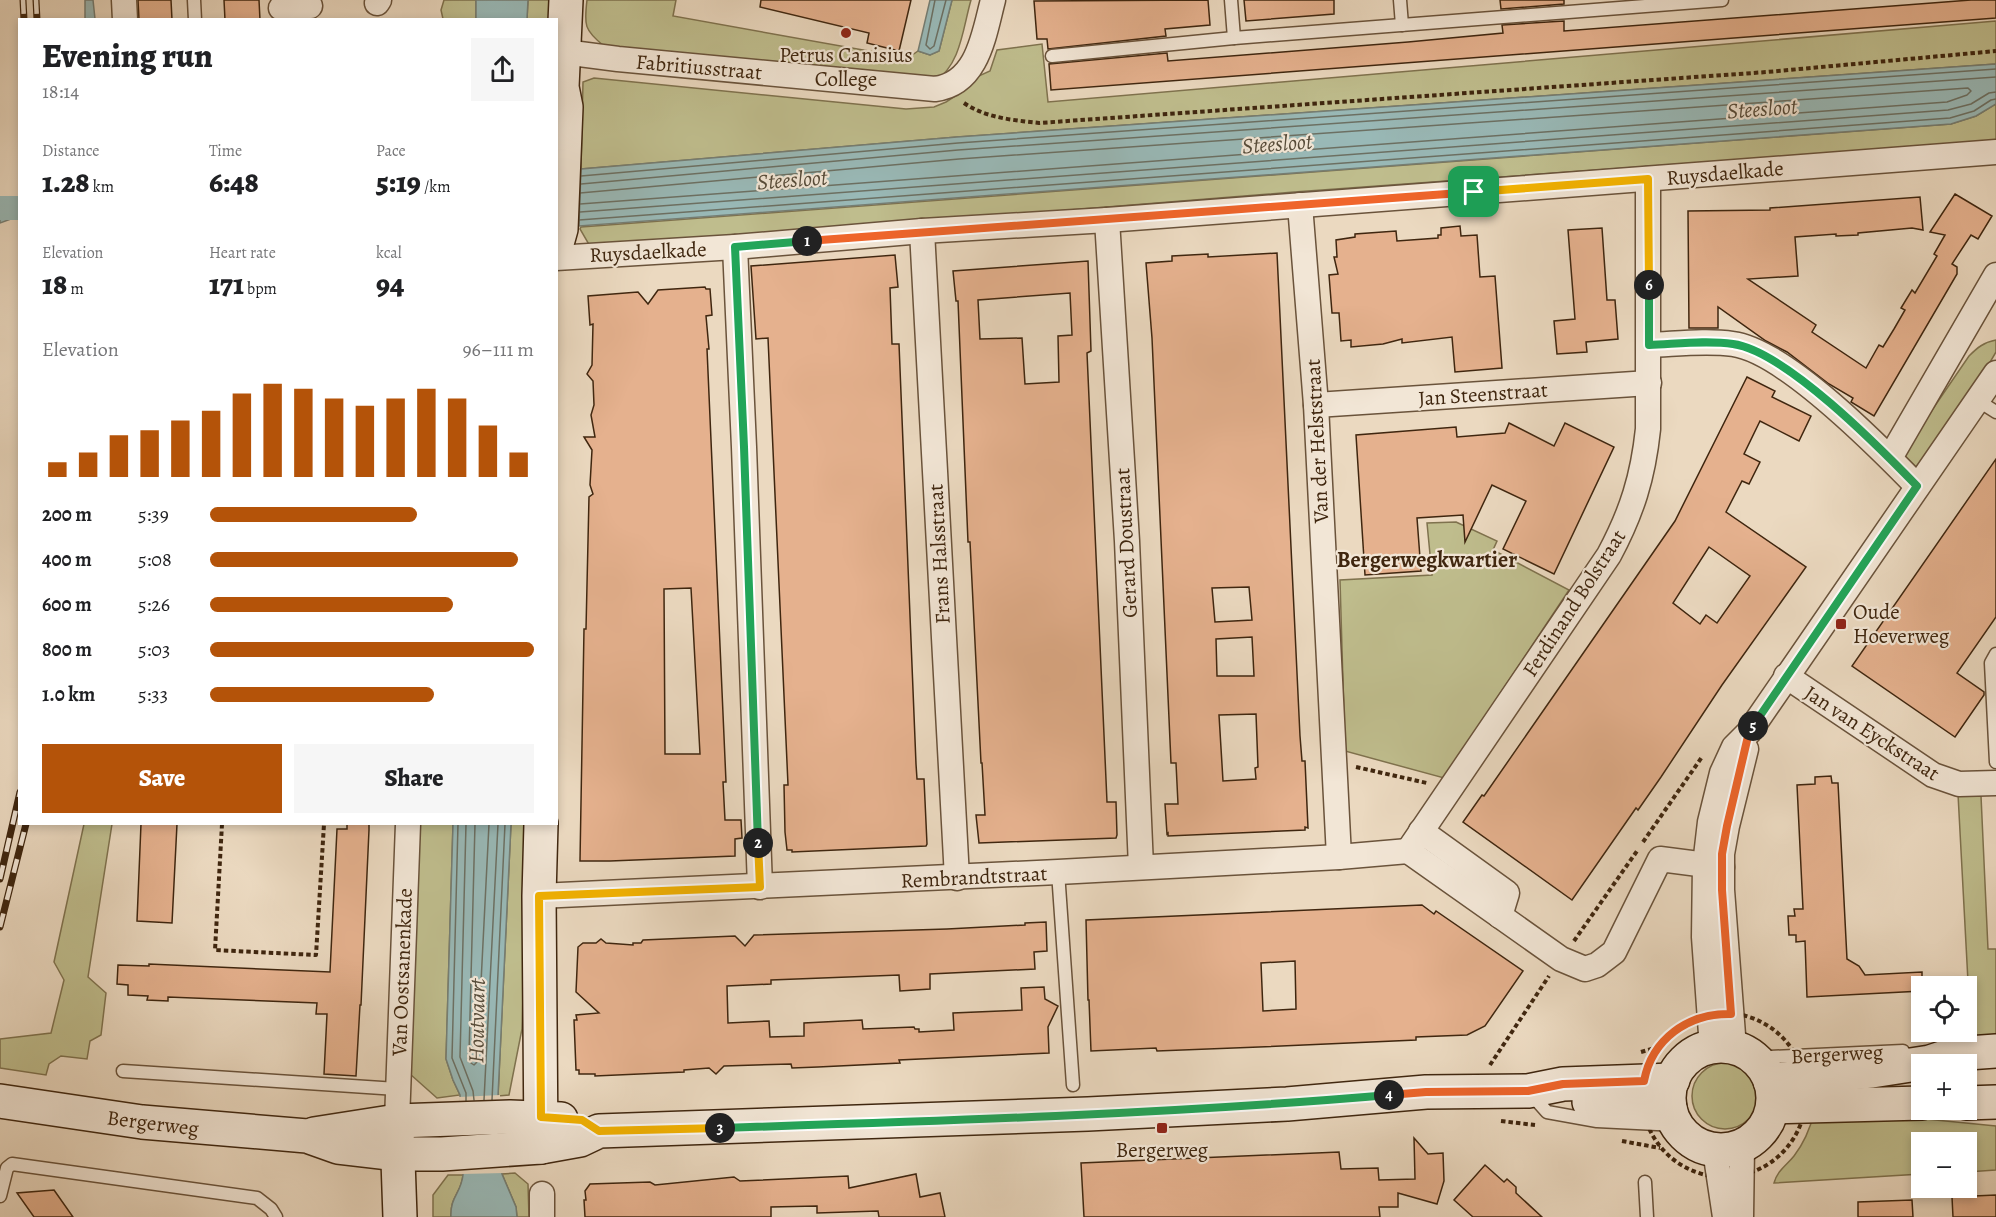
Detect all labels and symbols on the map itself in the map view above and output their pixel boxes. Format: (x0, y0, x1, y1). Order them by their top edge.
marker: Petrus Canisius College (839, 26, 853, 40)
place label: Petrus Canisius College (779, 41, 913, 93)
street label: Fabritiusstraat (635, 48, 763, 86)
water label: Steesloot (1726, 92, 1799, 126)
water label: Steesloot (1241, 127, 1314, 161)
street label: Ruysdaelkade (1665, 154, 1785, 192)
water label: Steesloot (756, 163, 829, 197)
pin (1448, 166, 1499, 217)
pin: 1 (792, 226, 822, 256)
street label: Ruysdaelkade (589, 235, 707, 269)
pin: 6 (1634, 270, 1664, 300)
street label: Van der Helststraat (1299, 358, 1335, 525)
street label: Jan Steenstraat (1417, 376, 1549, 412)
street label: Gerard Doustraat (1108, 467, 1144, 619)
street label: Frans Halsstraat (921, 483, 957, 625)
street label: Ferdinand Bolstraat (1516, 524, 1632, 682)
district label: Bergerwegkwartier (1337, 545, 1517, 575)
place label: Oude Hoeverweg (1853, 598, 1950, 650)
marker: Oude Hoeverweg (1834, 617, 1848, 631)
street label: Jan van Eyckstraat (1799, 679, 1945, 787)
pin: 5 (1738, 711, 1768, 741)
pin: 2 (743, 828, 773, 858)
street label: Rembrandtstraat (900, 859, 1048, 895)
street label: Van Oostsanenkade (385, 888, 419, 1057)
water label: Houtvaart (461, 978, 493, 1064)
street label: Bergerweg (1790, 1038, 1884, 1070)
pin: 4 (1374, 1080, 1404, 1110)
street label: Bergerweg (106, 1103, 201, 1143)
pin: 3 (705, 1113, 735, 1143)
marker: Bergerweg (1155, 1121, 1169, 1135)
place label: Bergerweg (1116, 1136, 1209, 1164)

